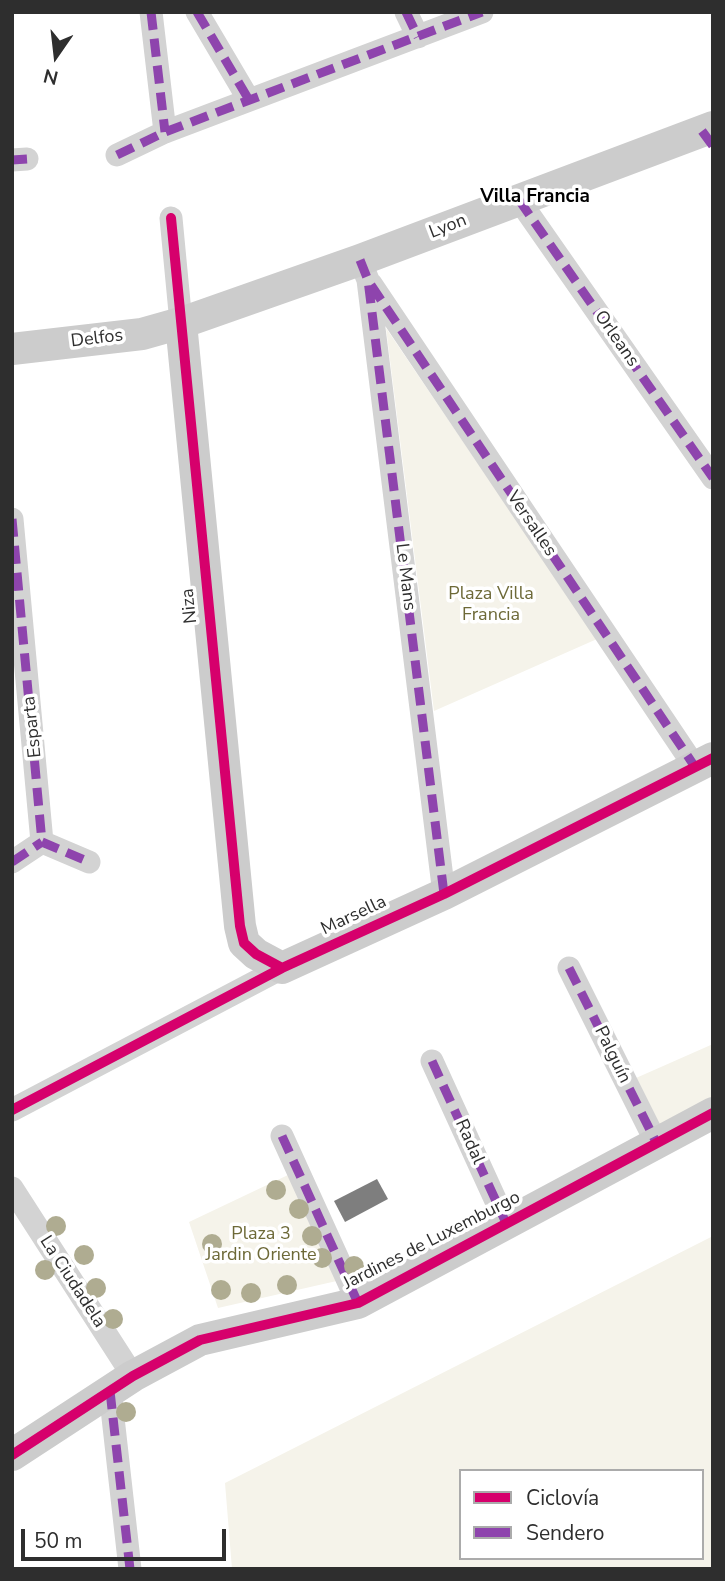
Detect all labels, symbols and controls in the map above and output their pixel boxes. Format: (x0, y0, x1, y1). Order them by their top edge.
north arrow (21, 21, 91, 91)
text: N (41, 62, 61, 91)
district label: Villa Francia (480, 186, 590, 208)
street label: Lyon (426, 210, 470, 244)
street label: Orleans (589, 307, 643, 371)
street label: Delfos (70, 325, 124, 353)
street label: Versalles (501, 487, 561, 561)
street label: Le Mans (390, 542, 420, 612)
park label: Plaza Villa Francia (448, 584, 534, 626)
street label: Niza (177, 587, 203, 625)
street label: Esparta (19, 695, 47, 759)
street label: Marsella (318, 891, 390, 941)
street label: Palguín (589, 1023, 635, 1087)
street label: Radal (450, 1116, 488, 1168)
street label: Jardines de Luxemburgo (340, 1187, 524, 1295)
park label: Plaza 3 Jardin Oriente (205, 1224, 317, 1266)
street label: La Ciudadela (34, 1232, 110, 1332)
legend (459, 1469, 704, 1560)
text: Ciclovía (526, 1484, 599, 1512)
scale bar (24, 1514, 229, 1558)
text: Sendero (526, 1519, 605, 1547)
text: 50 m (34, 1527, 83, 1555)

